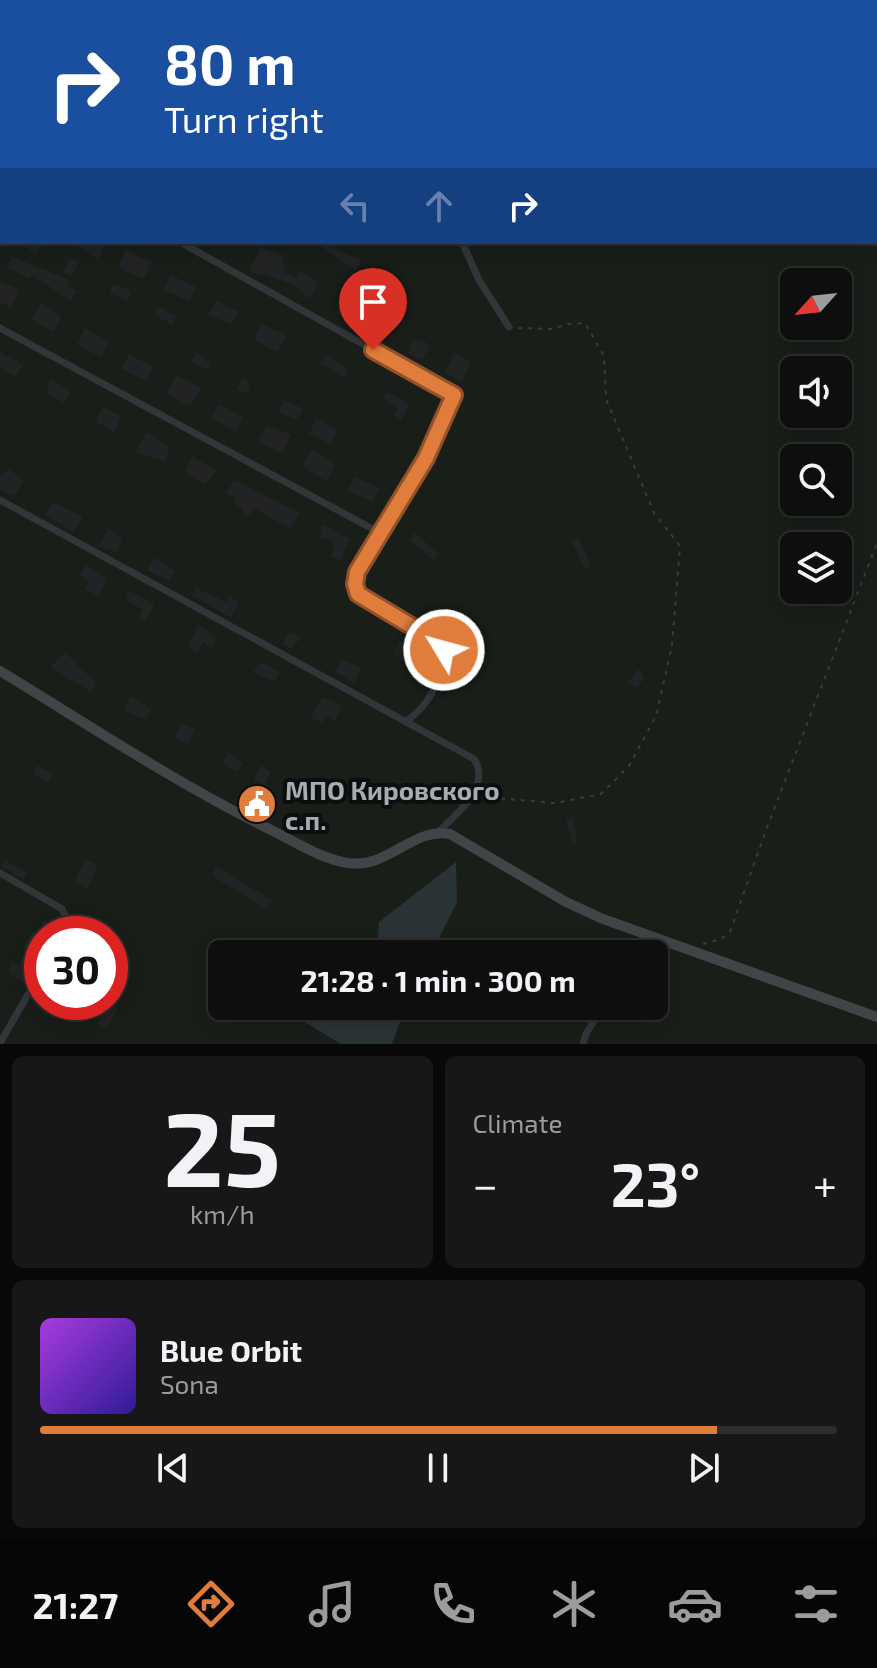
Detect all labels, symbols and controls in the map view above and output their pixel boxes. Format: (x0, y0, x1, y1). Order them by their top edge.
text: 80 m (164, 29, 296, 96)
icon: right (32, 32, 136, 136)
text: Turn right (164, 97, 324, 140)
icon: left (333, 184, 377, 228)
icon: ahead (417, 184, 461, 228)
icon: right (501, 184, 545, 228)
pin (339, 268, 407, 350)
north arrow (780, 268, 852, 340)
map controls (780, 268, 852, 604)
icon: arrive (351, 280, 395, 324)
button: sound (780, 356, 852, 428)
button: search (780, 444, 852, 516)
button: layers (780, 532, 852, 604)
position arrow (402, 608, 486, 692)
place label: МПО Кировского с.п. (285, 774, 500, 835)
public building icon: МПО Кировского с.п. (236, 783, 278, 825)
speed limit sign: 30 (24, 916, 128, 1020)
text: 21:28 · 1 min · 300 m (300, 962, 576, 998)
text: 25 (163, 1083, 281, 1208)
text: Climate (473, 1107, 562, 1138)
text: 23° (611, 1147, 700, 1219)
text: − (473, 1157, 498, 1210)
text: + (813, 1157, 837, 1210)
text: km/h (190, 1198, 255, 1229)
text: Blue Orbit (160, 1332, 302, 1368)
text: Sona (160, 1368, 219, 1399)
icon: previous (151, 1446, 195, 1490)
icon: pause (416, 1446, 460, 1490)
icon: next (682, 1446, 726, 1490)
icon: directions (183, 1576, 239, 1632)
icon: music (304, 1576, 360, 1632)
icon: phone (425, 1576, 481, 1632)
icon: climate (546, 1576, 602, 1632)
icon: car (667, 1576, 723, 1632)
icon: filters (788, 1576, 844, 1632)
text: 21:27 (33, 1583, 118, 1626)

